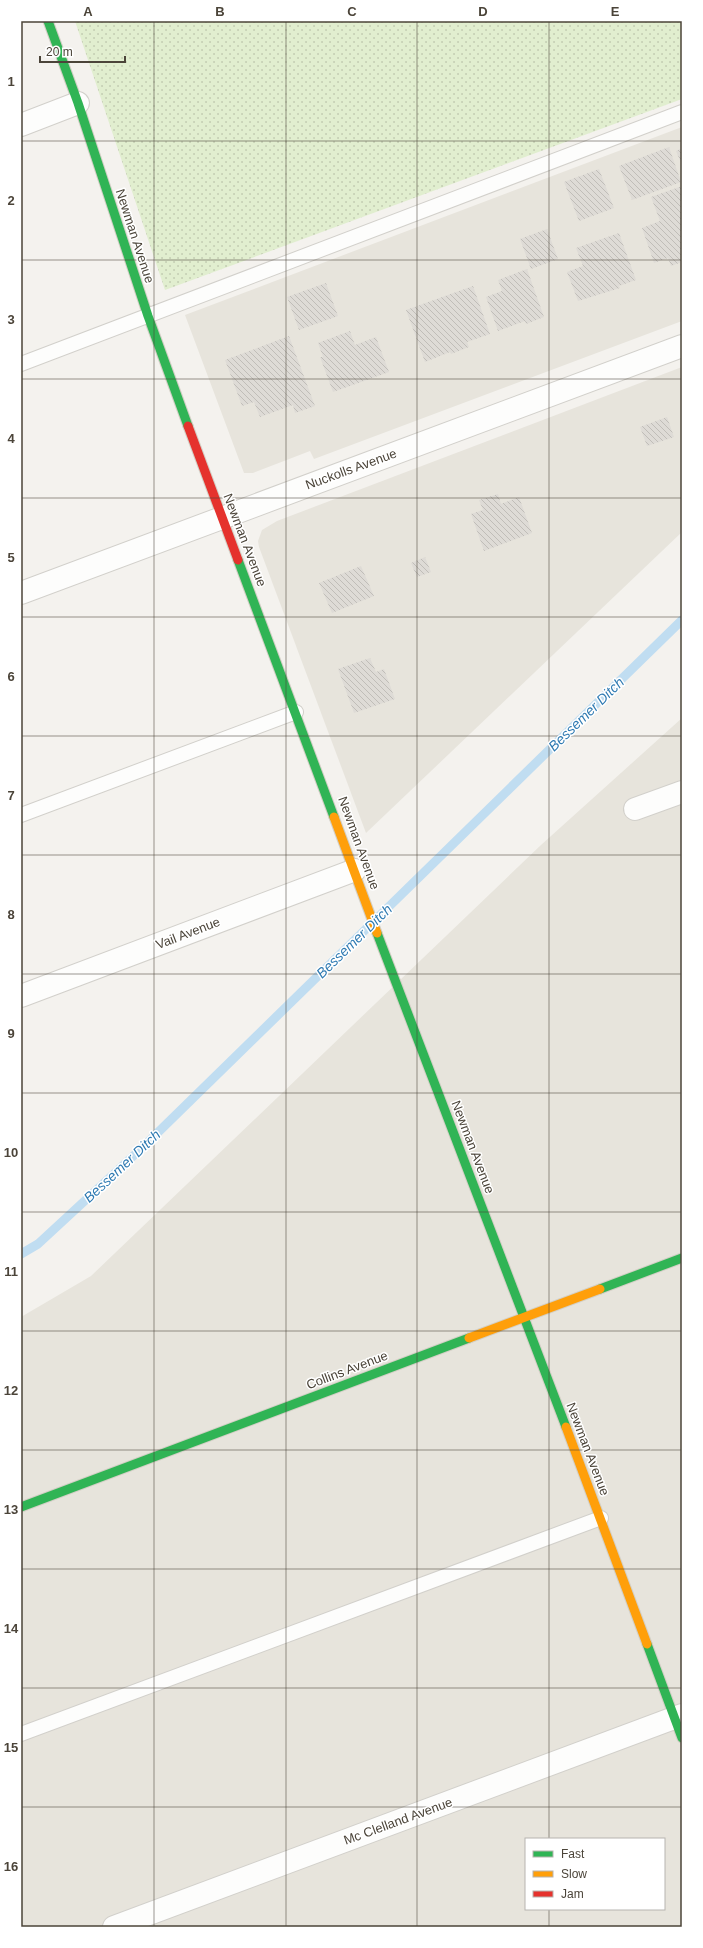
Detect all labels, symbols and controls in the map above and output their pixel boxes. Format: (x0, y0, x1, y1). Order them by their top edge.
text: A (83, 4, 93, 19)
text: B (215, 4, 225, 19)
text: C (347, 4, 357, 19)
text: D (478, 4, 488, 19)
text: E (611, 4, 620, 19)
scale bar (40, 38, 125, 64)
text: 20 m (46, 45, 73, 59)
text: 1 (7, 74, 15, 89)
street label: Newman Avenue (113, 187, 157, 285)
text: 2 (7, 193, 15, 208)
text: 3 (7, 312, 15, 327)
text: 4 (7, 431, 15, 446)
street label: Nuckolls Avenue (303, 446, 399, 492)
street label: Newman Avenue (220, 492, 270, 588)
text: 5 (7, 550, 15, 565)
text: 6 (7, 669, 15, 684)
water label: Bessemer Ditch (545, 674, 627, 754)
text: 7 (7, 788, 15, 803)
street label: Newman Avenue (335, 794, 383, 892)
water label: Bessemer Ditch (313, 901, 395, 981)
text: 8 (7, 907, 15, 922)
street label: Vail Avenue (154, 914, 222, 952)
text: 9 (7, 1026, 15, 1041)
street label: Newman Avenue (448, 1099, 498, 1195)
water label: Bessemer Ditch (80, 1126, 164, 1206)
text: 10 (4, 1145, 18, 1160)
text: 11 (4, 1264, 18, 1279)
street label: Collins Avenue (304, 1348, 390, 1392)
text: 12 (4, 1383, 18, 1398)
street label: Newman Avenue (563, 1401, 613, 1497)
text: 13 (4, 1502, 18, 1517)
text: 14 (4, 1621, 19, 1636)
text: 15 (4, 1740, 18, 1755)
street label: Mc Clelland Avenue (342, 1794, 454, 1848)
legend (525, 1838, 665, 1910)
text: Fast (561, 1847, 585, 1861)
text: 16 (4, 1859, 18, 1874)
text: Slow (561, 1867, 587, 1881)
text: Jam (561, 1887, 584, 1901)

